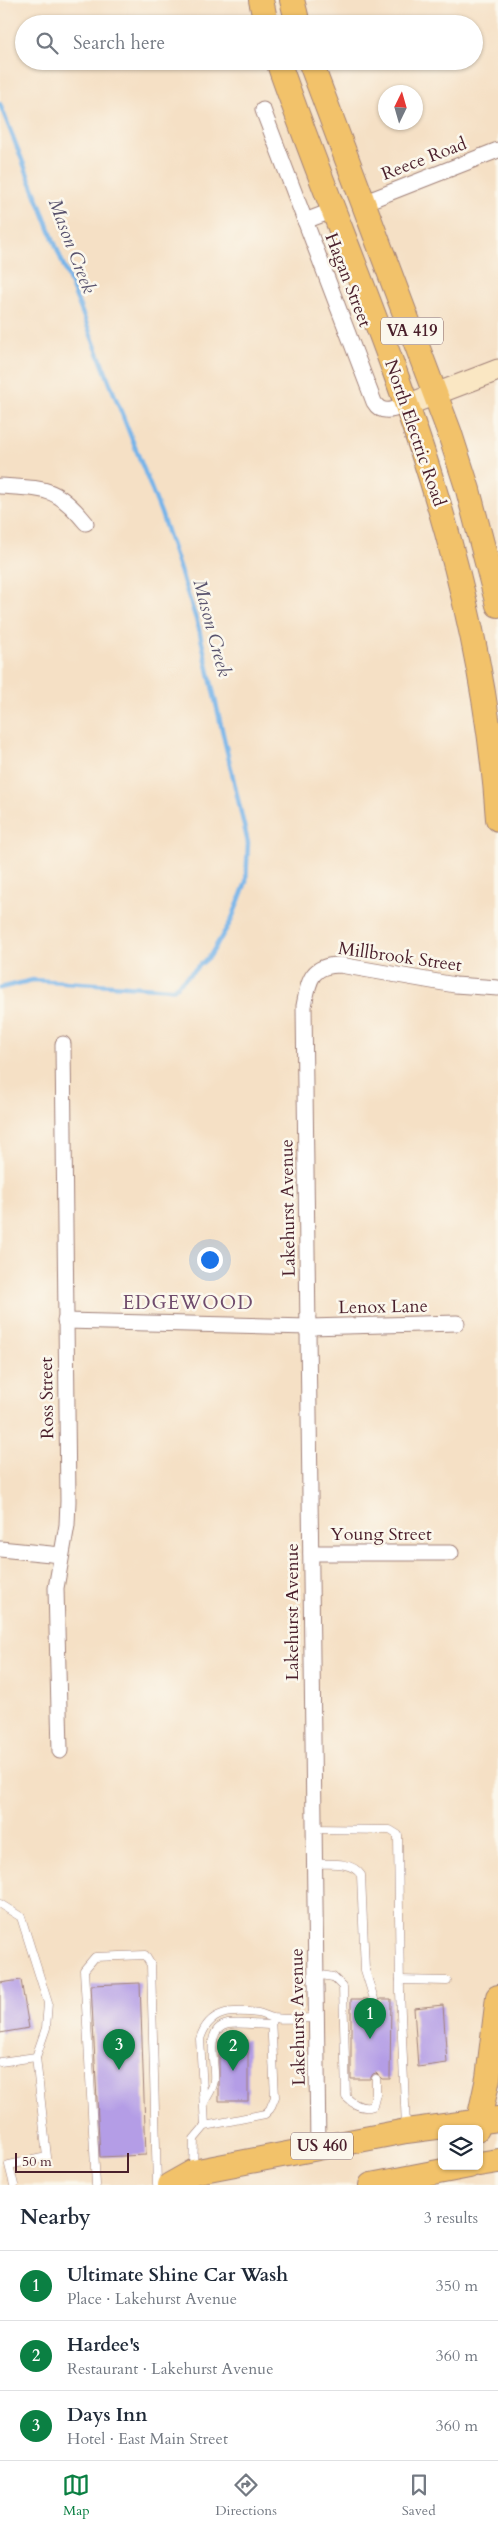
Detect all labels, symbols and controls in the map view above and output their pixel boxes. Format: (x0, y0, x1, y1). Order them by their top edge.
search box (15, 15, 483, 70)
icon: search (33, 29, 61, 57)
text: Search here (73, 30, 165, 56)
north arrow (378, 85, 423, 130)
street label: Reece Road (378, 131, 471, 187)
water label: Mason Creek (42, 195, 102, 298)
street label: Hagan Street (319, 229, 378, 331)
road number: VA 419 (381, 318, 443, 344)
street label: North Electric Road (378, 356, 452, 510)
water label: Mason Creek (187, 576, 238, 680)
street label: Millbrook Street (337, 936, 464, 978)
street label: Lakehurst Avenue (274, 1139, 302, 1277)
your location (197, 1247, 223, 1273)
district label: EDGEWOOD (122, 1290, 254, 1316)
street label: Lenox Lane (338, 1294, 428, 1320)
street label: Ross Street (34, 1356, 60, 1439)
street label: Young Street (330, 1522, 432, 1547)
street label: Lakehurst Avenue (280, 1543, 305, 1681)
street label: Lakehurst Avenue (284, 1948, 312, 2086)
pin: 1 (354, 1998, 386, 2039)
pin: 3 (103, 2029, 135, 2070)
pin: 2 (217, 2030, 249, 2071)
map controls (438, 2125, 483, 2170)
button: layers (438, 2125, 483, 2170)
road number: US 460 (291, 2132, 353, 2160)
scale bar (15, 2150, 129, 2173)
text: 50 m (22, 2152, 52, 2171)
text: Nearby (20, 2203, 91, 2232)
text: 3 results (424, 2207, 478, 2229)
text: Ultimate Shine Car Wash (67, 2262, 288, 2288)
text: 1 (32, 2275, 40, 2297)
text: 350 m (436, 2275, 478, 2297)
text: Place · Lakehurst Avenue (67, 2288, 237, 2310)
text: Hardee's (67, 2332, 140, 2358)
text: 2 (32, 2345, 40, 2367)
text: 360 m (436, 2345, 478, 2367)
text: Restaurant · Lakehurst Avenue (67, 2358, 273, 2380)
text: Days Inn (67, 2402, 147, 2428)
text: 3 (32, 2415, 40, 2437)
text: 360 m (436, 2415, 478, 2437)
text: Hotel · East Main Street (67, 2428, 228, 2450)
tab: Map (62, 2471, 90, 2520)
tab: Directions (215, 2471, 277, 2520)
tab: Saved (402, 2471, 436, 2520)

